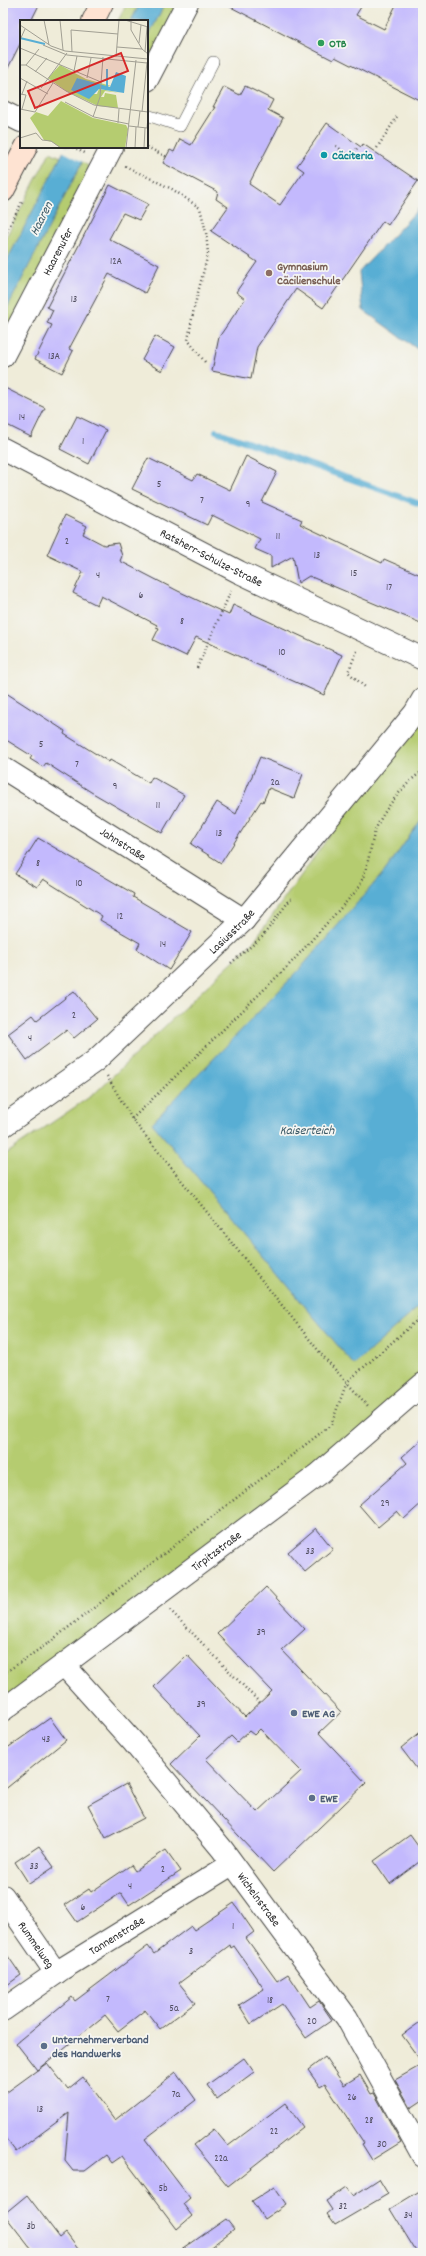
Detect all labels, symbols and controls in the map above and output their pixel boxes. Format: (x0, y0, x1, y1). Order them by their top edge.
inset map (20, 20, 148, 148)
place label: OTB (329, 36, 347, 53)
marker: OTB (316, 38, 326, 48)
place label: Cäciteria (332, 148, 374, 165)
marker: Cäciteria (319, 150, 329, 160)
water label: Haaren (26, 198, 59, 239)
street label: Haarenufer (39, 225, 79, 279)
house number: 12A (110, 255, 123, 269)
place label: Gymnasium Cäcilienschule (277, 259, 341, 290)
marker: Gymnasium Cäcilienschule (264, 268, 274, 278)
house number: 13 (71, 293, 77, 307)
house number: 13A (48, 350, 61, 364)
house number: 14 (19, 411, 25, 425)
house number: 1 (82, 435, 84, 449)
house number: 5 (157, 478, 162, 492)
house number: 7 (200, 494, 204, 508)
house number: 9 (246, 498, 250, 512)
street label: Ratsherr-Schulze-Straße (157, 525, 265, 592)
house number: 11 (276, 530, 280, 544)
house number: 2 (65, 535, 69, 549)
house number: 13 (314, 549, 320, 563)
house number: 15 (351, 567, 358, 581)
house number: 4 (96, 569, 100, 583)
house number: 17 (386, 581, 392, 595)
house number: 6 (139, 589, 144, 603)
house number: 8 (180, 615, 184, 629)
house number: 10 (278, 646, 286, 660)
house number: 5 (39, 738, 44, 752)
house number: 7 (75, 758, 79, 772)
house number: 2a (270, 776, 280, 790)
house number: 9 (113, 780, 117, 794)
house number: 11 (156, 799, 160, 813)
street label: Jahnstraße (96, 824, 149, 866)
house number: 13 (216, 827, 222, 841)
house number: 8 (36, 857, 40, 871)
house number: 10 (75, 877, 83, 891)
street label: Lasiusstraße (206, 906, 260, 959)
house number: 12 (117, 910, 123, 924)
house number: 14 (160, 938, 166, 952)
house number: 2 (72, 1009, 76, 1023)
house number: 4 (28, 1032, 32, 1046)
water label: Kaiserteich (280, 1122, 335, 1141)
house number: 29 (381, 1497, 389, 1511)
street label: Tirpitzstraße (188, 1528, 246, 1576)
house number: 33 (306, 1545, 314, 1559)
house number: 39 (256, 1626, 266, 1640)
house number: 39 (196, 1698, 206, 1712)
place label: EWE AG (302, 1706, 335, 1723)
marker: EWE AG (289, 1708, 299, 1718)
house number: 43 (42, 1733, 50, 1747)
place label: EWE (320, 1791, 338, 1808)
marker: EWE (307, 1793, 317, 1803)
house number: 33 (30, 1860, 38, 1874)
house number: 2 (161, 1863, 165, 1877)
street label: Wichelnstraße (232, 1869, 284, 1931)
house number: 4 (128, 1880, 132, 1894)
house number: 6 (81, 1901, 86, 1915)
street label: Tannenstraße (86, 1913, 149, 1960)
street label: Rummelweg (13, 1918, 58, 1972)
house number: 1 (232, 1920, 234, 1934)
house number: 3 (189, 1945, 193, 1959)
house number: 7 (106, 1993, 110, 2007)
house number: 18 (267, 1994, 273, 2008)
house number: 5a (169, 2002, 179, 2016)
house number: 20 (307, 2015, 317, 2029)
place label: Unternehmerverband des Handwerks (52, 2032, 149, 2063)
marker: Unternehmerverband des Handwerks (39, 2041, 49, 2051)
house number: 7a (172, 2088, 181, 2102)
house number: 26 (347, 2091, 357, 2105)
house number: 13 (37, 2103, 43, 2117)
house number: 28 (365, 2114, 373, 2128)
house number: 22 (270, 2125, 278, 2139)
house number: 30 (377, 2138, 387, 2152)
house number: 22a (214, 2152, 228, 2166)
house number: 5b (159, 2182, 167, 2196)
house number: 32 (339, 2200, 347, 2214)
house number: 34 (404, 2209, 412, 2223)
house number: 3b (27, 2220, 35, 2234)

